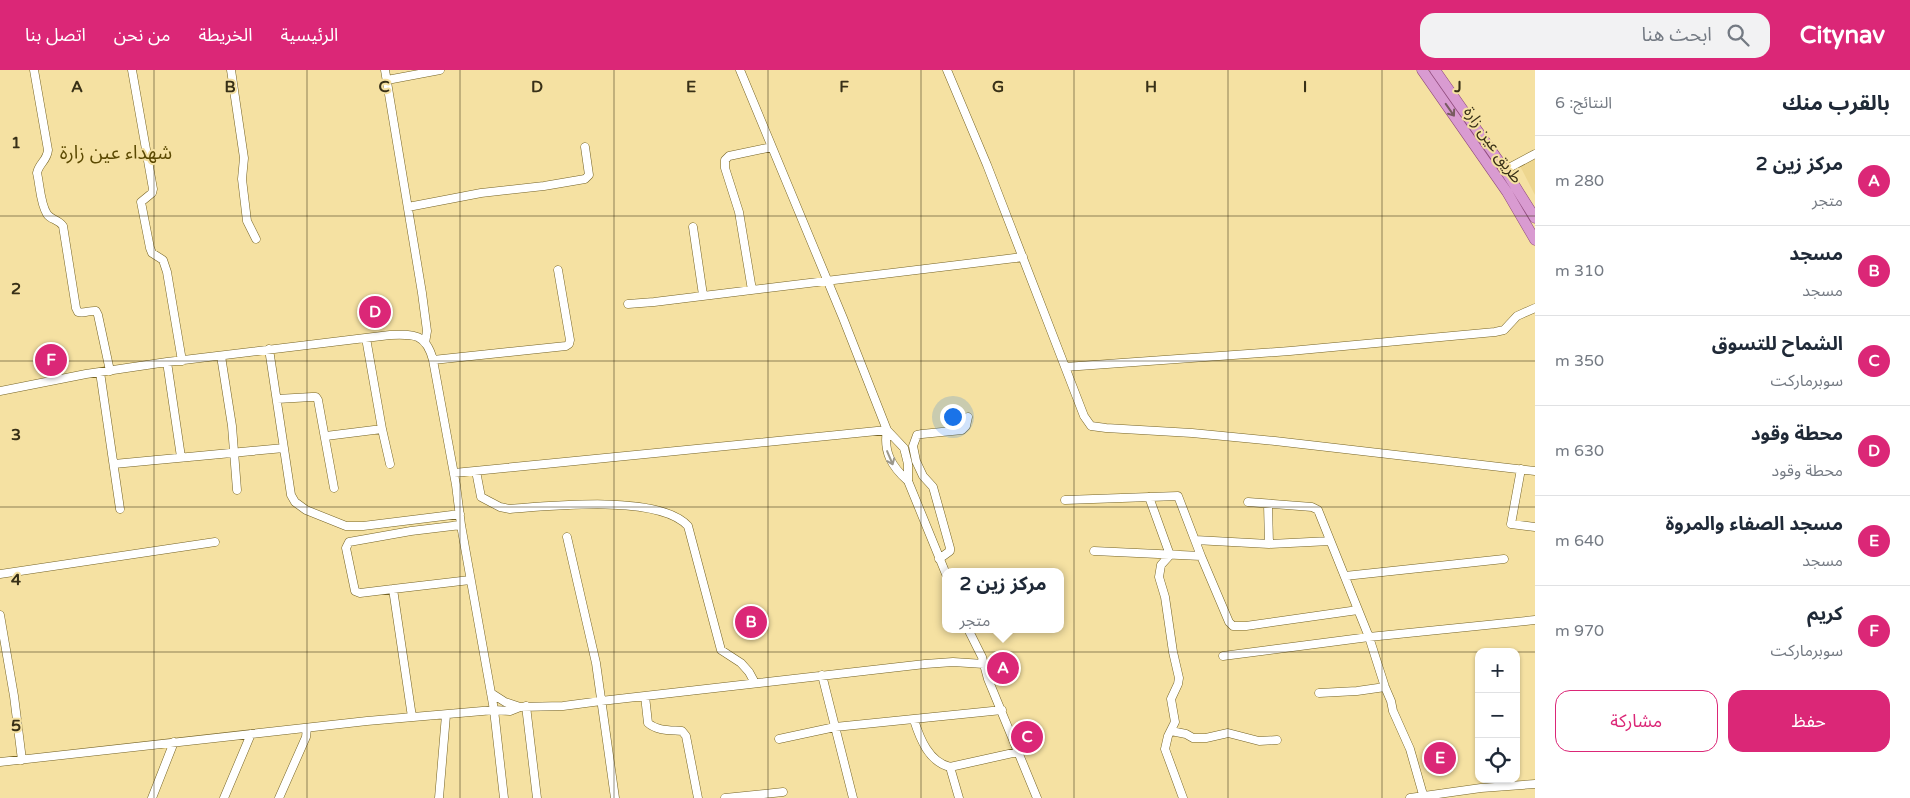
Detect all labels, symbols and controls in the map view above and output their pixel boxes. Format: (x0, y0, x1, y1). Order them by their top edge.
search box (1420, 13, 1770, 58)
icon: search (1724, 21, 1752, 49)
text: Citynav (1800, 21, 1885, 50)
text: اتصل بنا (25, 24, 86, 46)
text: من نحن (114, 24, 171, 46)
text: الخريطة (199, 24, 252, 46)
text: الرئيسية (280, 24, 338, 46)
text: ابحث هنا (1641, 24, 1712, 46)
text: A (71, 77, 83, 97)
text: B (224, 77, 236, 97)
text: C (378, 77, 390, 97)
text: D (531, 77, 543, 97)
text: E (686, 77, 696, 97)
text: F (839, 77, 849, 97)
text: G (992, 77, 1004, 97)
text: H (1145, 77, 1157, 97)
text: I (1303, 77, 1307, 97)
text: J (1453, 77, 1462, 97)
text: بالقرب منك (1782, 91, 1890, 116)
text: النتائج: 6 (1555, 93, 1612, 113)
one-way arrow (1445, 103, 1455, 117)
street label: طريق عين زارة (1459, 103, 1527, 187)
text: 1 (11, 133, 21, 153)
district label: شهداء عين زارة (60, 142, 172, 164)
text: مركز زين 2 (1756, 153, 1843, 175)
text: 280 m (1555, 171, 1604, 191)
text: A (1868, 171, 1880, 191)
text: متجر (1812, 191, 1843, 211)
text: مسجد (1789, 243, 1843, 265)
text: 310 m (1555, 261, 1604, 281)
text: B (1868, 261, 1880, 281)
text: 2 (11, 279, 21, 299)
text: مسجد (1802, 281, 1843, 301)
pin: D (359, 293, 391, 331)
text: الشماح للتسوق (1712, 333, 1843, 355)
pin: F (35, 341, 67, 379)
text: 350 m (1555, 351, 1604, 371)
text: C (1868, 351, 1880, 371)
text: سوبرماركت (1771, 371, 1843, 391)
your location (940, 404, 966, 430)
text: محطة وقود (1751, 423, 1843, 445)
text: 3 (11, 425, 21, 445)
text: 630 m (1555, 441, 1604, 461)
text: D (1868, 441, 1880, 461)
one-way arrow (886, 450, 896, 465)
text: محطة وقود (1772, 461, 1843, 481)
text: مسجد الصفاء والمروة (1665, 513, 1843, 535)
text: 640 m (1555, 531, 1604, 551)
text: E (1869, 531, 1879, 551)
text: مسجد (1802, 551, 1843, 571)
popup (942, 568, 1064, 633)
text: 4 (11, 570, 21, 590)
text: مركز زين 2 (959, 573, 1047, 595)
pin: B (735, 603, 767, 641)
text: كريم (1807, 603, 1843, 625)
text: متجر (959, 611, 990, 631)
text: 970 m (1555, 621, 1604, 641)
text: F (1869, 621, 1879, 641)
text: سوبرماركت (1771, 641, 1843, 661)
map controls (1475, 648, 1520, 783)
button: + (1475, 648, 1520, 693)
pin: A (987, 649, 1019, 687)
button: مشاركة (1555, 690, 1718, 752)
button: حفظ (1728, 690, 1890, 752)
button: − (1475, 693, 1520, 738)
text: 5 (11, 716, 21, 736)
pin: C (1011, 718, 1043, 756)
button: locate (1475, 738, 1520, 783)
pin: E (1424, 739, 1456, 777)

